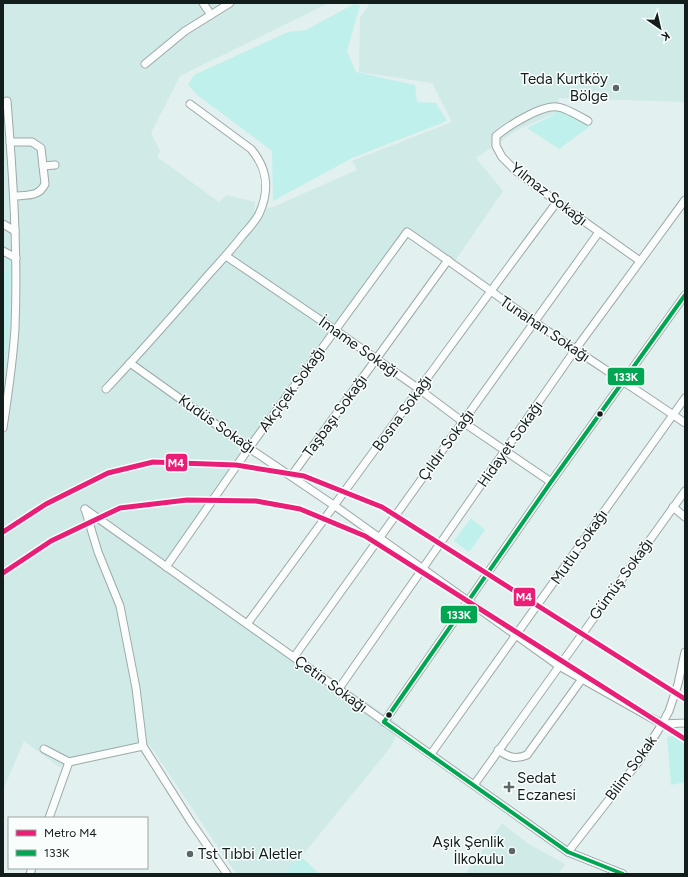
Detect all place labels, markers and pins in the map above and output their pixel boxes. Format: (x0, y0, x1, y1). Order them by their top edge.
place label: Teda Kurtköy Bölge (521, 70, 608, 105)
marker: Teda Kurtköy Bölge (611, 83, 621, 93)
unlabelled marker (595, 409, 605, 419)
unlabelled marker (384, 710, 394, 720)
place label: Sedat Eczanesi (517, 769, 576, 804)
marker: Sedat Eczanesi (504, 782, 514, 792)
place label: Aşık Şenlik İlkokulu (433, 833, 505, 868)
place label: Tst Tıbbi Aletler (198, 845, 302, 863)
marker: Aşık Şenlik İlkokulu (507, 846, 517, 856)
marker: Tst Tıbbi Aletler (185, 849, 195, 859)

